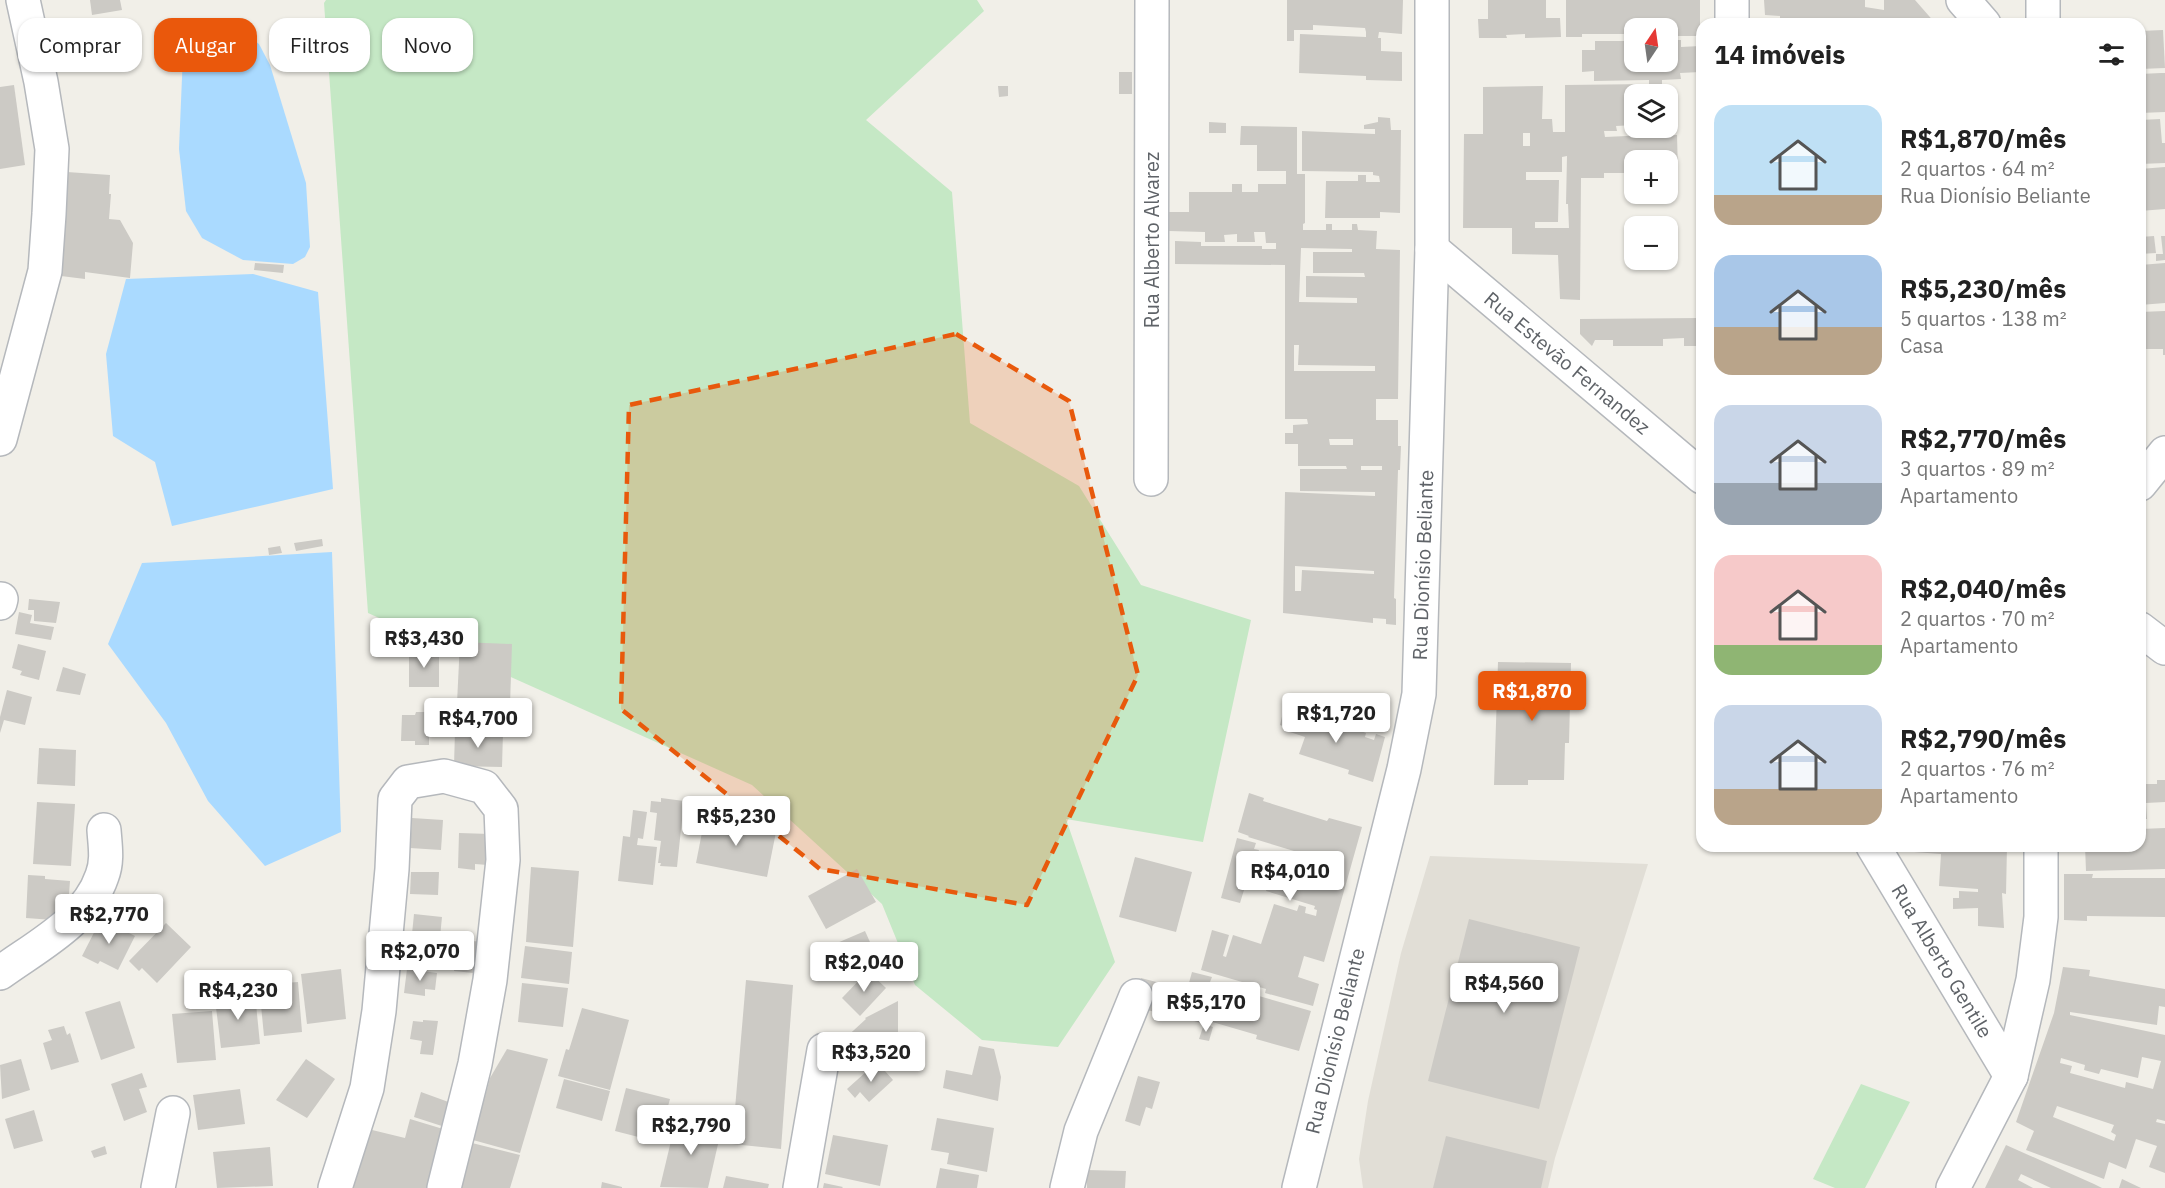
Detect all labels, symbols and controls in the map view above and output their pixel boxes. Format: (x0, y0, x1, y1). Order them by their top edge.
chip: Comprar (18, 18, 142, 72)
chip: Alugar (154, 18, 257, 72)
chip: Filtros (269, 18, 370, 72)
chip: Novo (382, 18, 473, 72)
north arrow (1624, 18, 1678, 72)
map controls (1624, 18, 1678, 270)
text: 14 imóveis (1714, 37, 1845, 71)
icon: filters (2095, 38, 2128, 71)
button: layers (1624, 84, 1678, 138)
text: R$1,870/mês (1900, 121, 2066, 155)
icon: home (1762, 129, 1834, 201)
button: + (1624, 150, 1678, 204)
street label: Rua Alberto Alvarez (1138, 152, 1165, 328)
text: 2 quartos · 64 m² (1900, 155, 2055, 182)
text: Rua Dionísio Beliante (1900, 182, 2091, 209)
button: − (1624, 216, 1678, 270)
text: R$5,230/mês (1900, 271, 2066, 305)
icon: home (1762, 279, 1834, 351)
street label: Rua Estevão Fernandez (1479, 285, 1656, 440)
text: 5 quartos · 138 m² (1900, 305, 2067, 332)
text: Casa (1900, 332, 1944, 359)
text: R$2,770/mês (1900, 421, 2066, 455)
icon: home (1762, 429, 1834, 501)
text: 3 quartos · 89 m² (1900, 455, 2055, 482)
street label: Rua Dionísio Beliante (1406, 469, 1439, 661)
text: Apartamento (1900, 482, 2018, 509)
text: R$2,040/mês (1900, 571, 2066, 605)
icon: home (1762, 579, 1834, 651)
text: 2 quartos · 70 m² (1900, 605, 2055, 632)
pin: R$3,430 (369, 618, 479, 669)
text: R$3,430 (384, 624, 464, 651)
text: Apartamento (1900, 632, 2018, 659)
pin: R$1,870 (1477, 671, 1587, 722)
text: R$1,870 (1492, 677, 1572, 704)
pin: R$1,720 (1281, 693, 1391, 744)
pin: R$4,700 (423, 698, 533, 749)
text: R$1,720 (1296, 699, 1376, 726)
text: R$4,700 (438, 704, 518, 731)
text: R$2,790/mês (1900, 721, 2066, 755)
icon: home (1762, 729, 1834, 801)
text: 2 quartos · 76 m² (1900, 755, 2055, 782)
text: Apartamento (1900, 782, 2018, 809)
pin: R$5,230 (681, 796, 791, 847)
text: R$5,230 (696, 802, 776, 829)
pin: R$4,010 (1235, 851, 1345, 902)
text: R$4,010 (1250, 857, 1330, 884)
street label: Rua Alberto Gentile (1886, 879, 1999, 1043)
pin: R$2,770 (54, 894, 164, 945)
text: R$2,770 (69, 900, 149, 927)
pin: R$2,070 (365, 931, 475, 982)
text: R$2,070 (380, 937, 460, 964)
pin: R$2,040 (809, 942, 919, 993)
street label: Rua Dionísio Beliante (1298, 945, 1371, 1137)
text: R$2,040 (824, 948, 904, 975)
pin: R$4,560 (1449, 963, 1559, 1014)
text: R$4,560 (1464, 969, 1544, 996)
pin: R$4,230 (183, 970, 293, 1021)
text: R$4,230 (198, 976, 278, 1003)
pin: R$5,170 (1151, 982, 1261, 1033)
text: R$5,170 (1166, 988, 1246, 1015)
pin: R$3,520 (816, 1032, 926, 1083)
text: R$3,520 (831, 1038, 911, 1065)
pin: R$2,790 (636, 1105, 746, 1156)
text: R$2,790 (651, 1111, 731, 1138)

